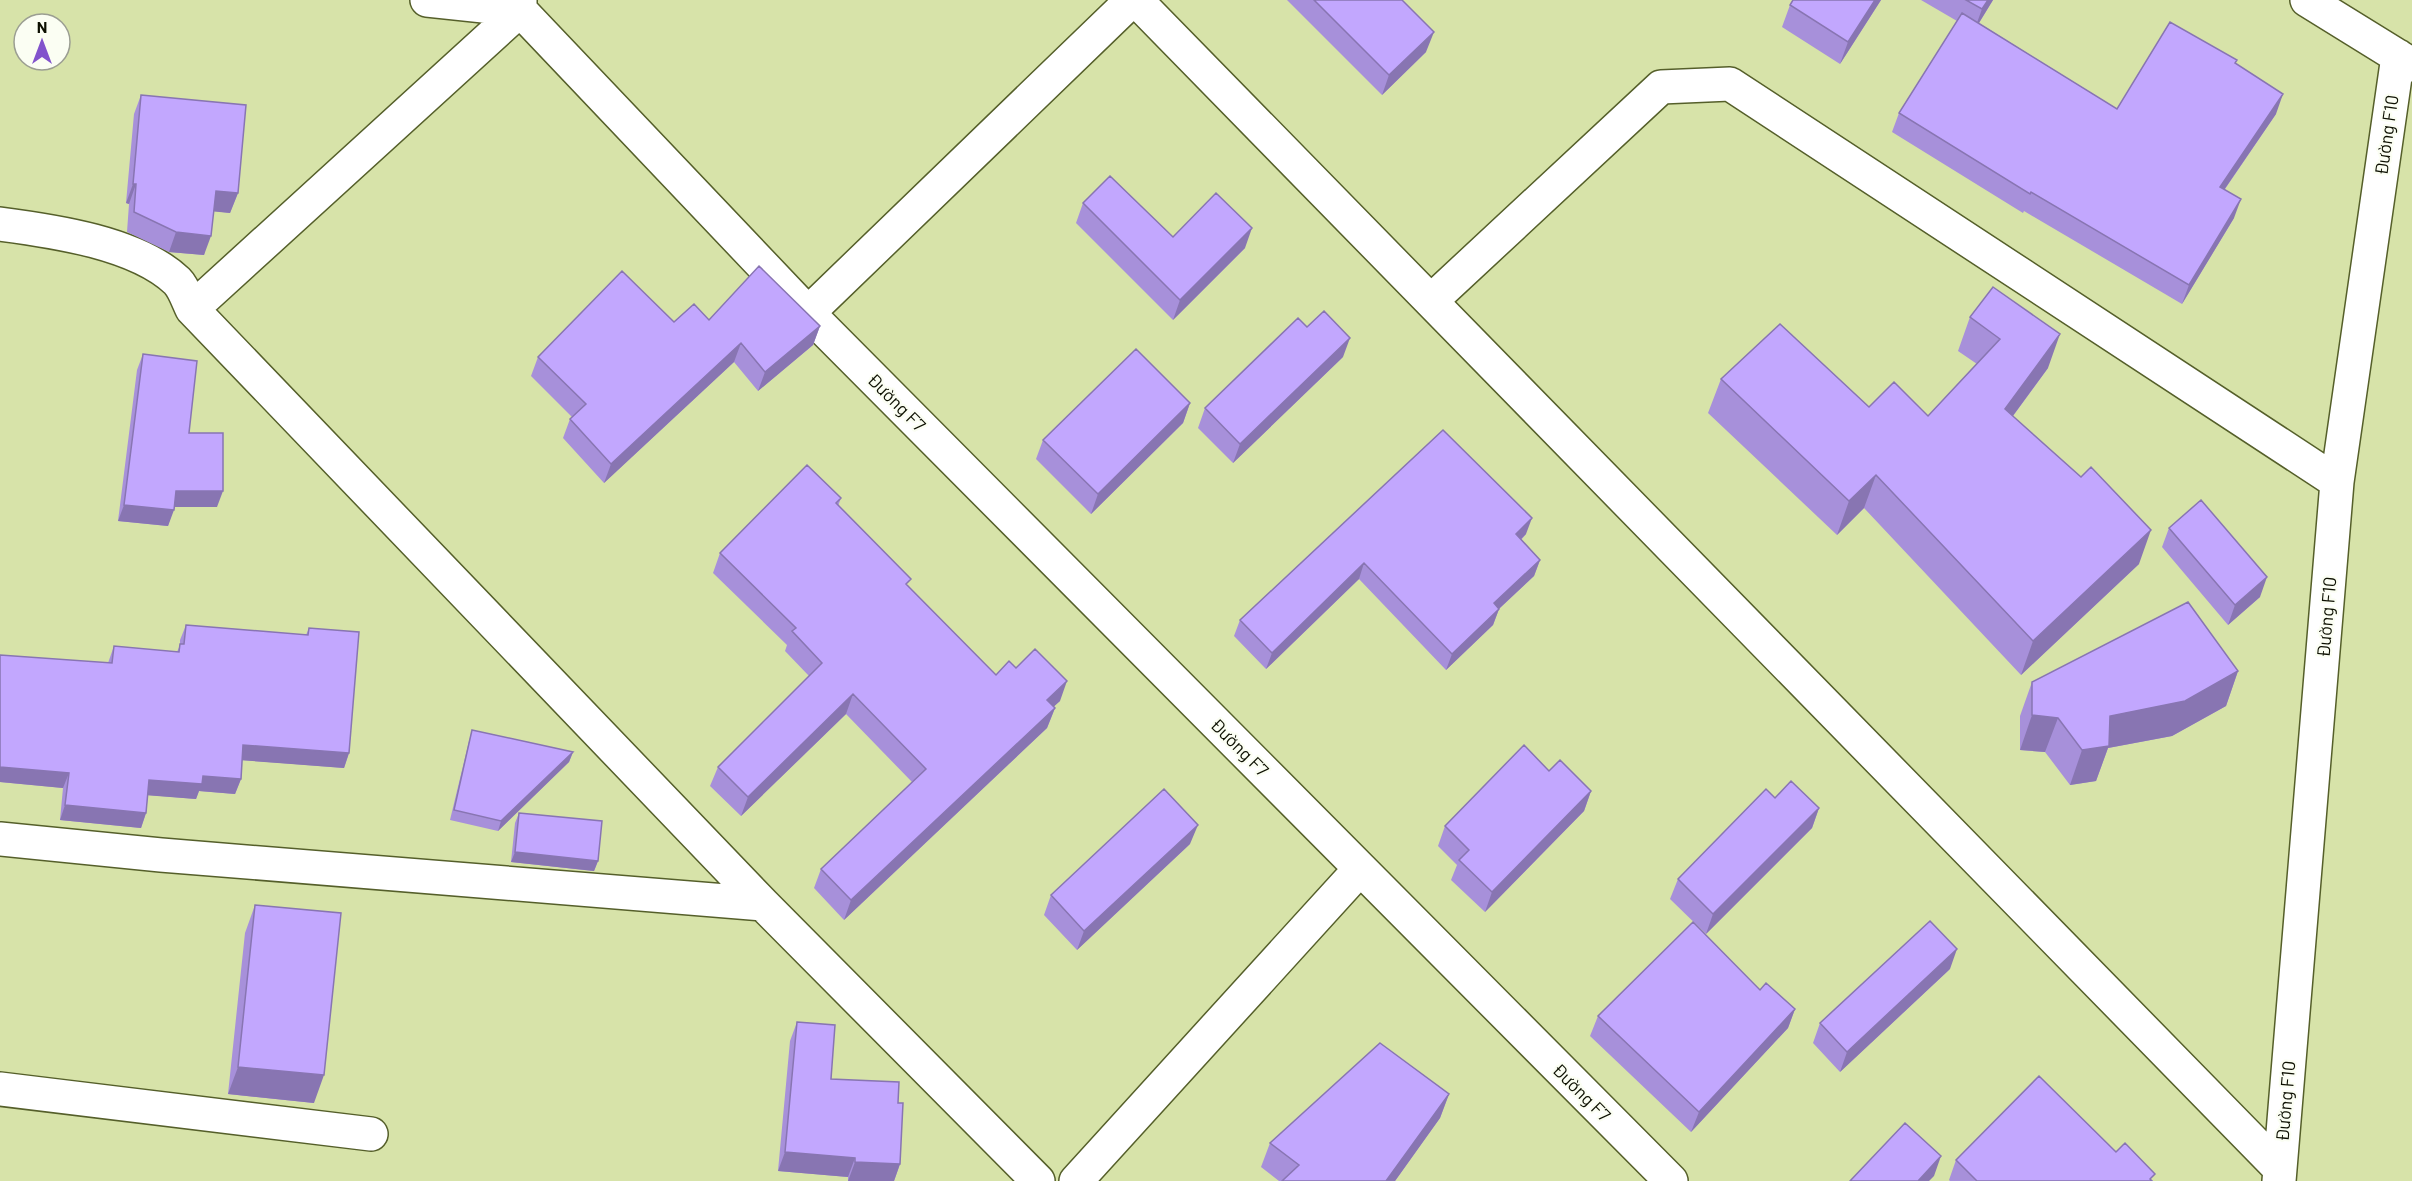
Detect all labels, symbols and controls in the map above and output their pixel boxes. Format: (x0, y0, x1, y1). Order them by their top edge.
north arrow (12, 12, 72, 72)
text: N (37, 17, 47, 36)
street label: Đường F10 (2369, 93, 2403, 177)
street label: Đường F7 (863, 368, 931, 436)
street label: Đường F10 (2312, 576, 2340, 658)
street label: Đường F7 (1206, 713, 1274, 781)
street label: Đường F7 (1548, 1058, 1616, 1126)
street label: Đường F10 (2271, 1060, 2299, 1142)

